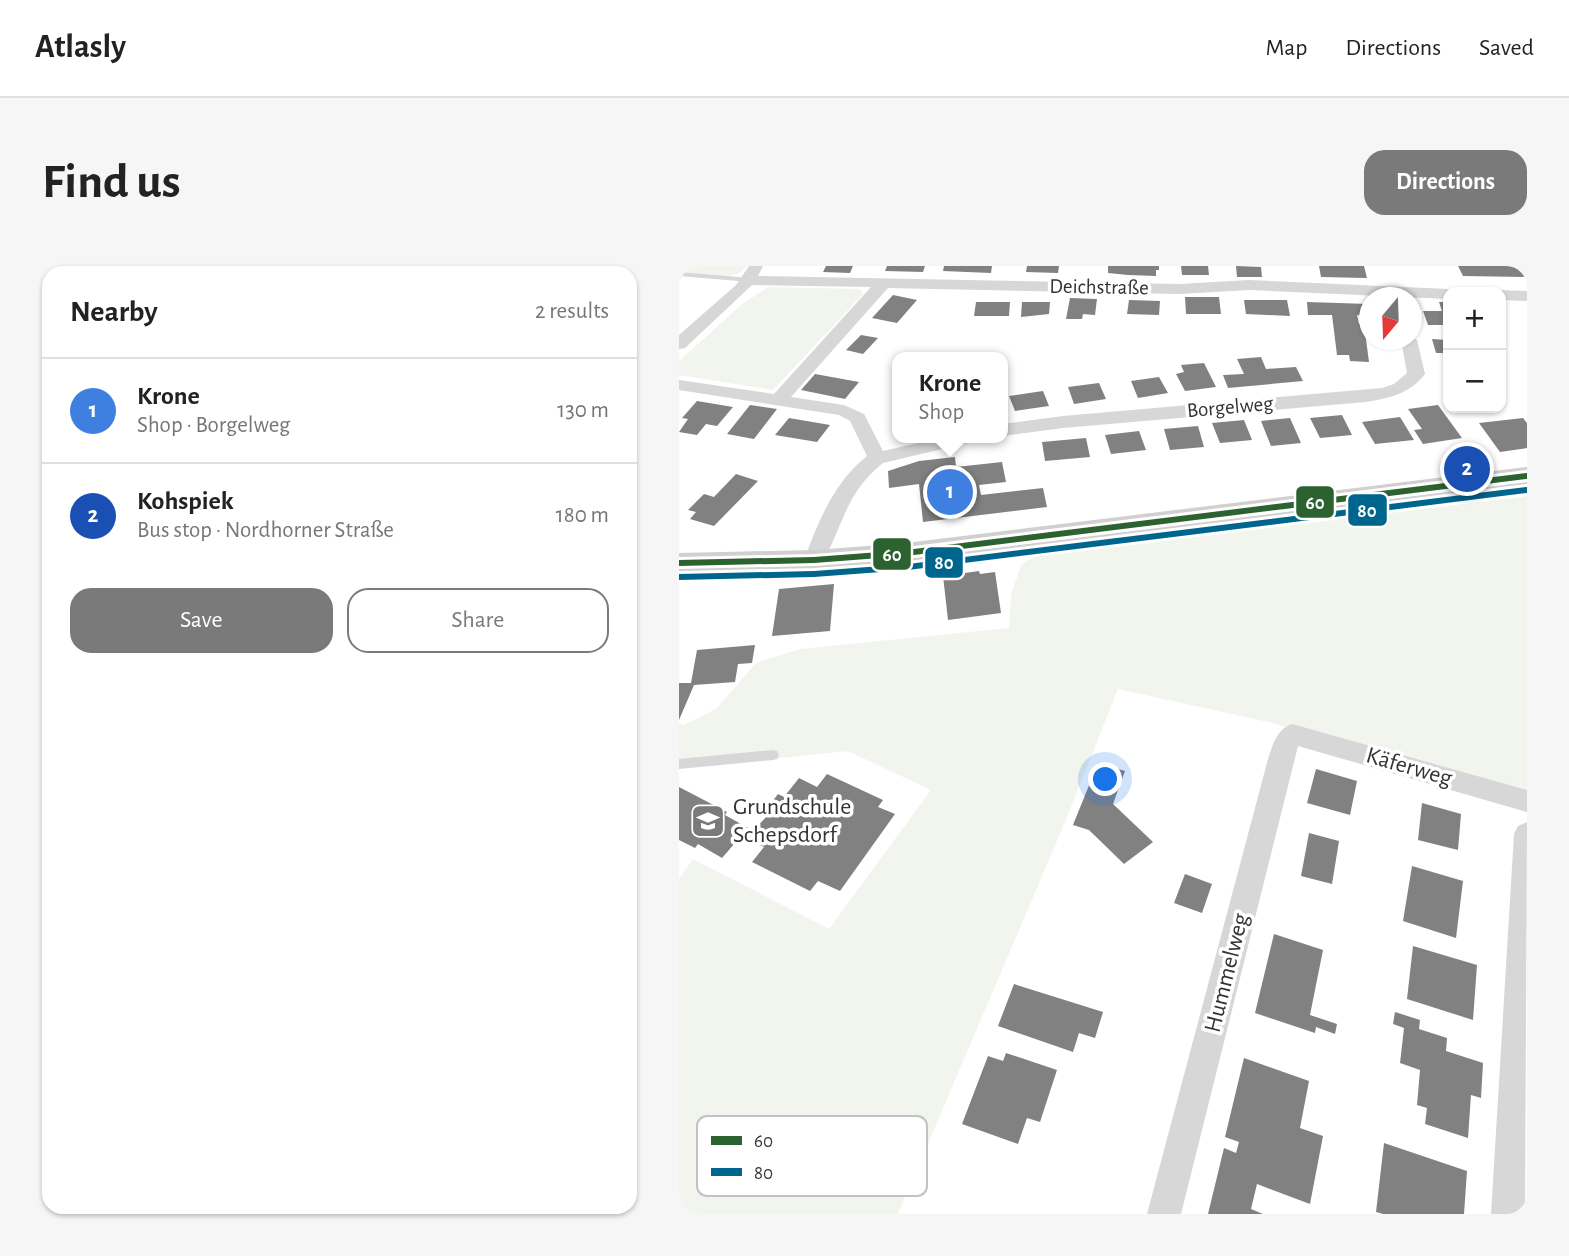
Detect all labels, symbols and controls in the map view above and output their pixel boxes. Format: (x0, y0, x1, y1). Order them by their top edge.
text: Atlasly (35, 31, 126, 64)
text: Map (1265, 36, 1307, 60)
text: Directions (1345, 36, 1441, 60)
text: Saved (1479, 36, 1534, 60)
button: Directions (1364, 150, 1527, 215)
text: Find us (42, 158, 181, 207)
street label: Deichstraße (1049, 276, 1149, 298)
north arrow (1359, 287, 1422, 350)
map controls (1443, 287, 1506, 413)
button: + (1443, 287, 1506, 350)
text: Nearby (70, 297, 158, 327)
text: 2 results (535, 300, 609, 323)
button: − (1443, 350, 1506, 413)
popup (892, 352, 1008, 443)
text: Krone (919, 370, 981, 396)
text: Krone (137, 383, 200, 409)
street label: Borgelweg (1186, 393, 1275, 421)
text: 1 (89, 399, 97, 422)
text: 130 m (557, 399, 609, 422)
text: Shop (919, 401, 964, 424)
text: Shop · Borgelweg (137, 414, 290, 437)
pin: 2 (1444, 443, 1490, 495)
pin: 1 (927, 466, 973, 518)
line badge: 60 (1295, 485, 1335, 519)
text: Kohspiek (137, 488, 234, 514)
line badge: 80 (1347, 493, 1388, 527)
text: 60 (1305, 494, 1325, 513)
text: 80 (1357, 502, 1377, 521)
text: 2 (88, 504, 98, 527)
text: 180 m (556, 504, 609, 527)
text: Bus stop · Nordhorner Straße (137, 519, 394, 542)
line badge: 60 (872, 537, 912, 571)
text: 60 (882, 546, 902, 565)
line badge: 80 (924, 546, 964, 579)
text: 80 (934, 554, 954, 573)
button: Save (70, 588, 333, 653)
button: Share (347, 588, 609, 653)
street label: Käferweg (1363, 743, 1455, 791)
your location (1088, 762, 1122, 796)
place label: Grundschule Schepsdorf (733, 795, 851, 847)
school or university icon: Grundschule Schepsdorf (689, 802, 727, 840)
street label: Hummelweg (1201, 911, 1253, 1035)
legend (697, 1116, 927, 1196)
text: 60 (754, 1132, 773, 1151)
text: 80 (754, 1164, 773, 1183)

